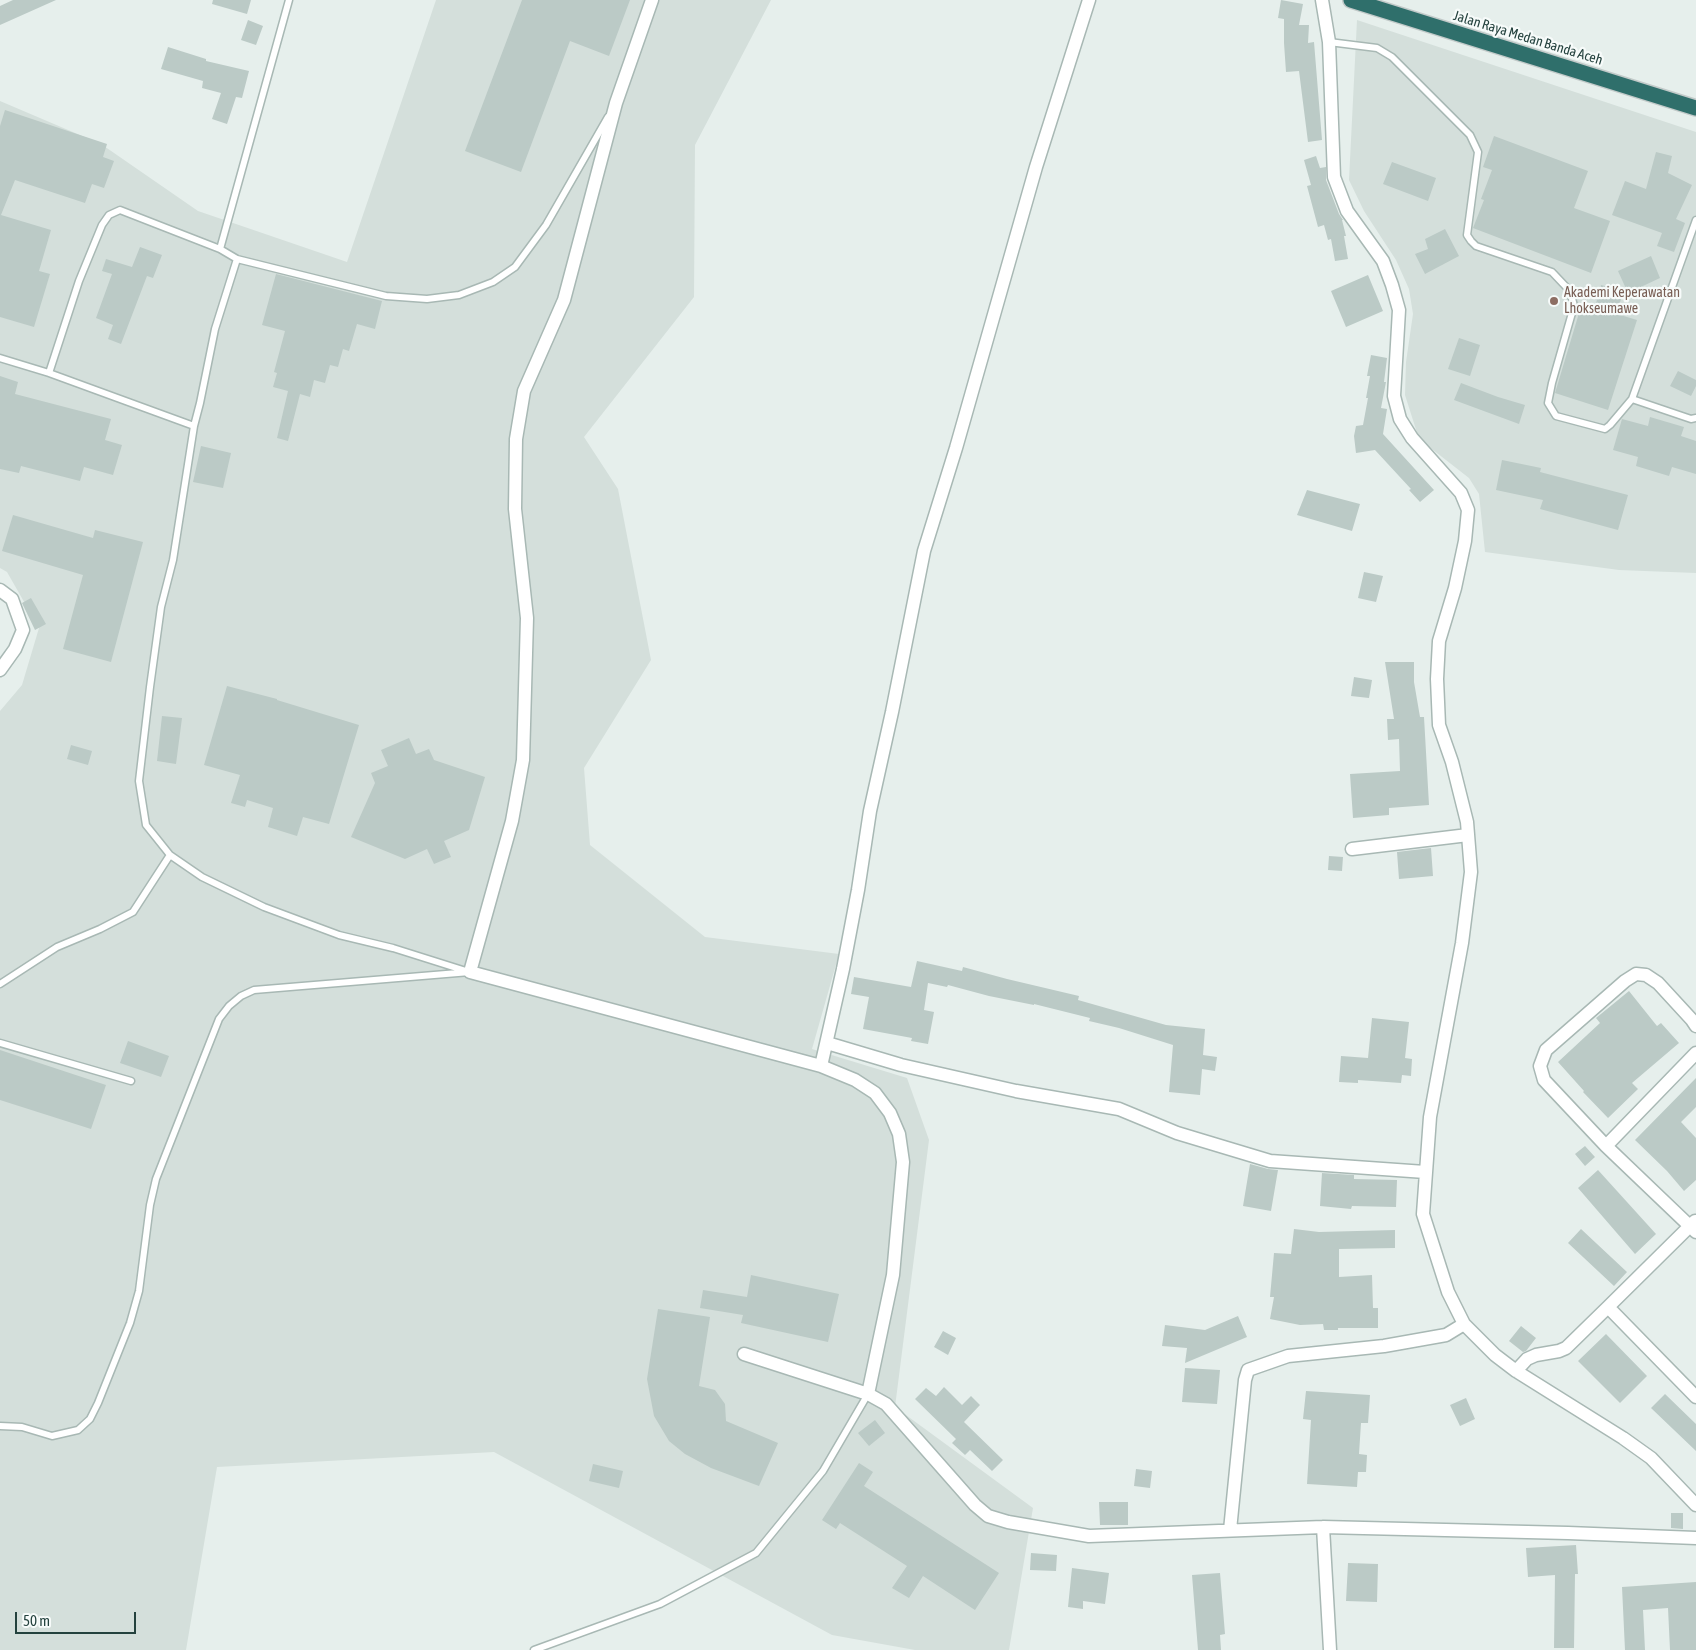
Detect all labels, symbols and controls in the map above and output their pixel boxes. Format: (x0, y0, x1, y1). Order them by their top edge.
street label: Jalan Raya Medan Banda Aceh (1451, 7, 1605, 69)
place label: Akademi Keperawatan Lhokseumawe (1564, 285, 1680, 318)
marker: Akademi Keperawatan Lhokseumawe (1548, 295, 1560, 307)
scale bar (18, 1602, 139, 1634)
text: 50 m (23, 1612, 50, 1629)

